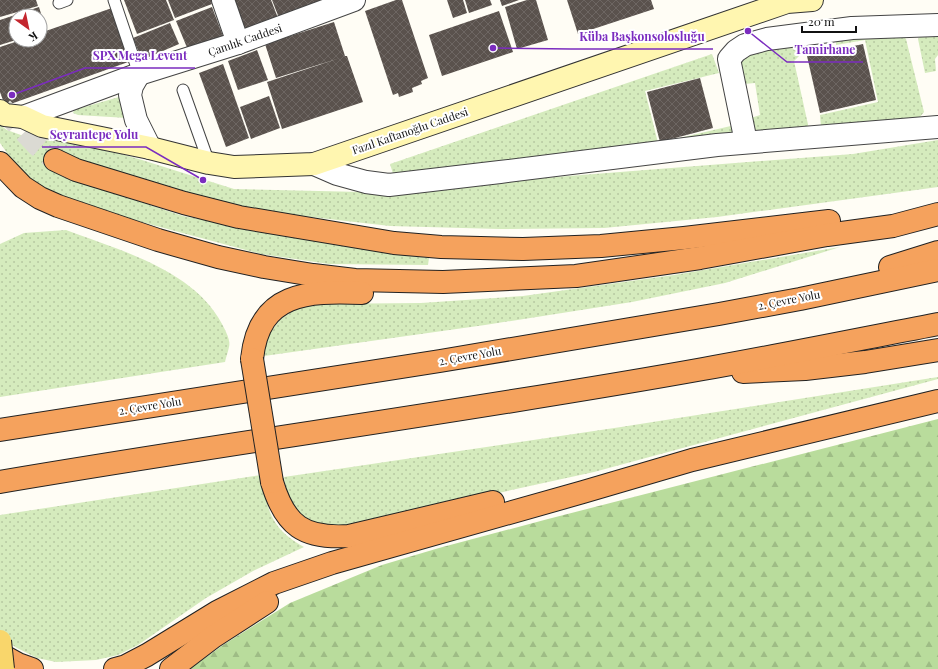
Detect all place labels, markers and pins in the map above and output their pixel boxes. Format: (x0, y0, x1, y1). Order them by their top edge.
callout: Küba Başkonsolosluğu (571, 25, 713, 49)
callout: Tamirhane (787, 38, 863, 62)
callout: SPX Mega Levent (85, 44, 195, 68)
callout: Seyrantepe Yolu (42, 123, 146, 147)

